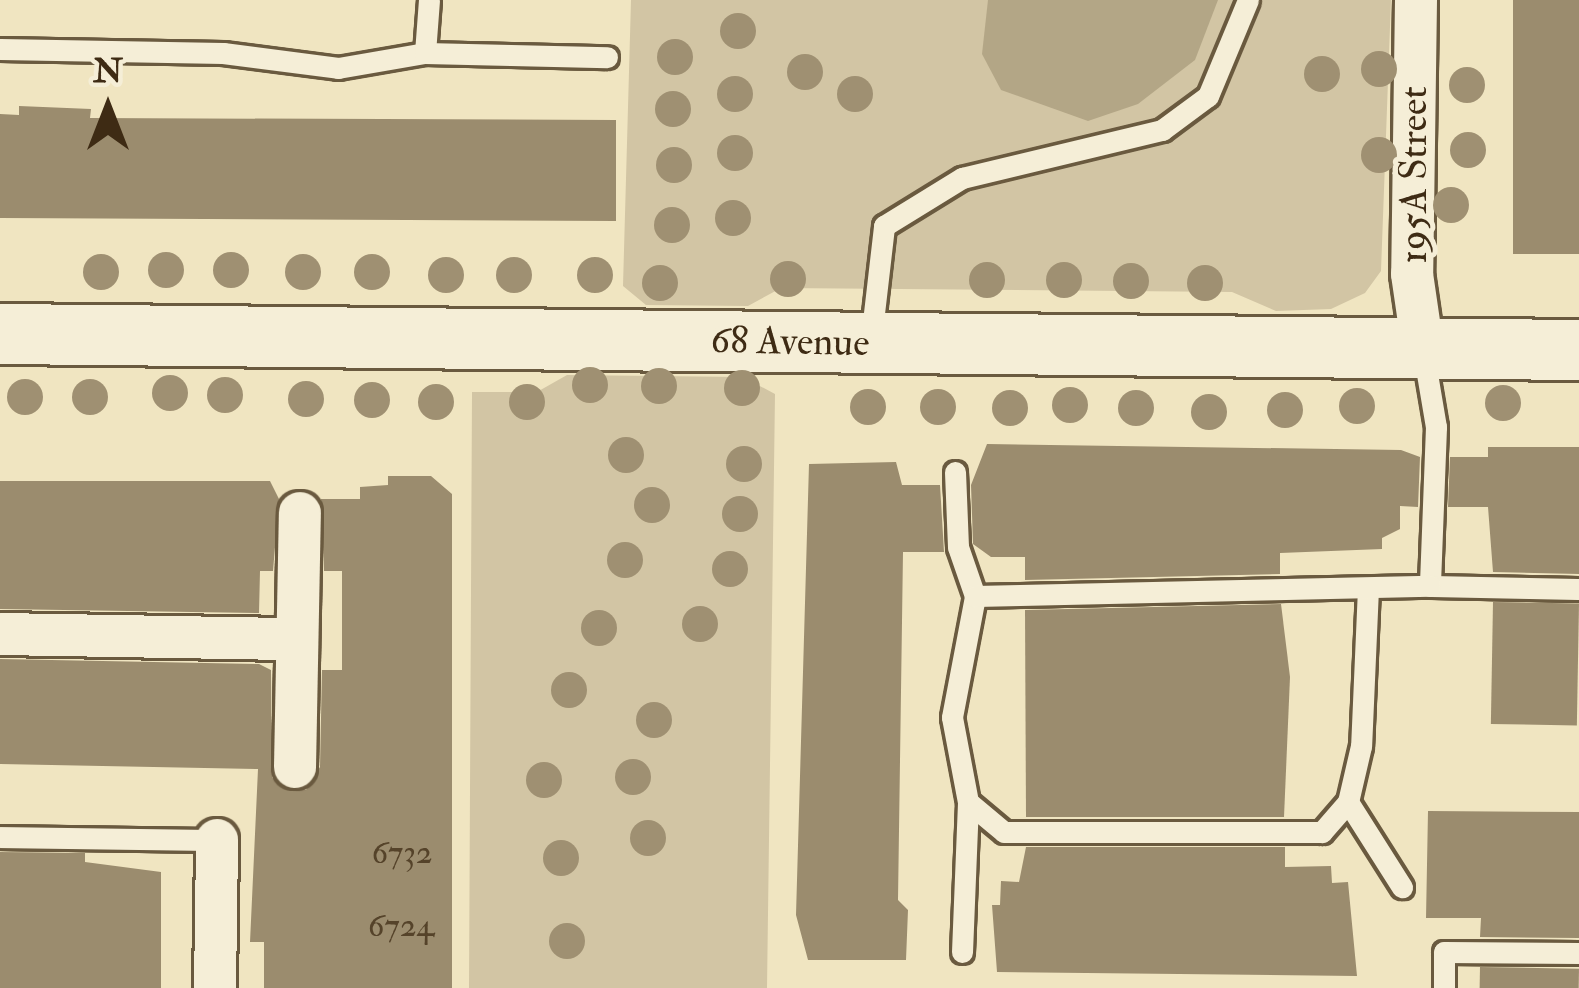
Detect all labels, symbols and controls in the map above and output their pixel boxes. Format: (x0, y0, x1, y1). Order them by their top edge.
north arrow (48, 48, 168, 168)
text: N (93, 51, 123, 92)
street label: 195A Street (1391, 86, 1437, 264)
street label: 68 Avenue (710, 317, 870, 367)
house number: 6732 (371, 833, 433, 873)
house number: 6724 (368, 906, 434, 946)

